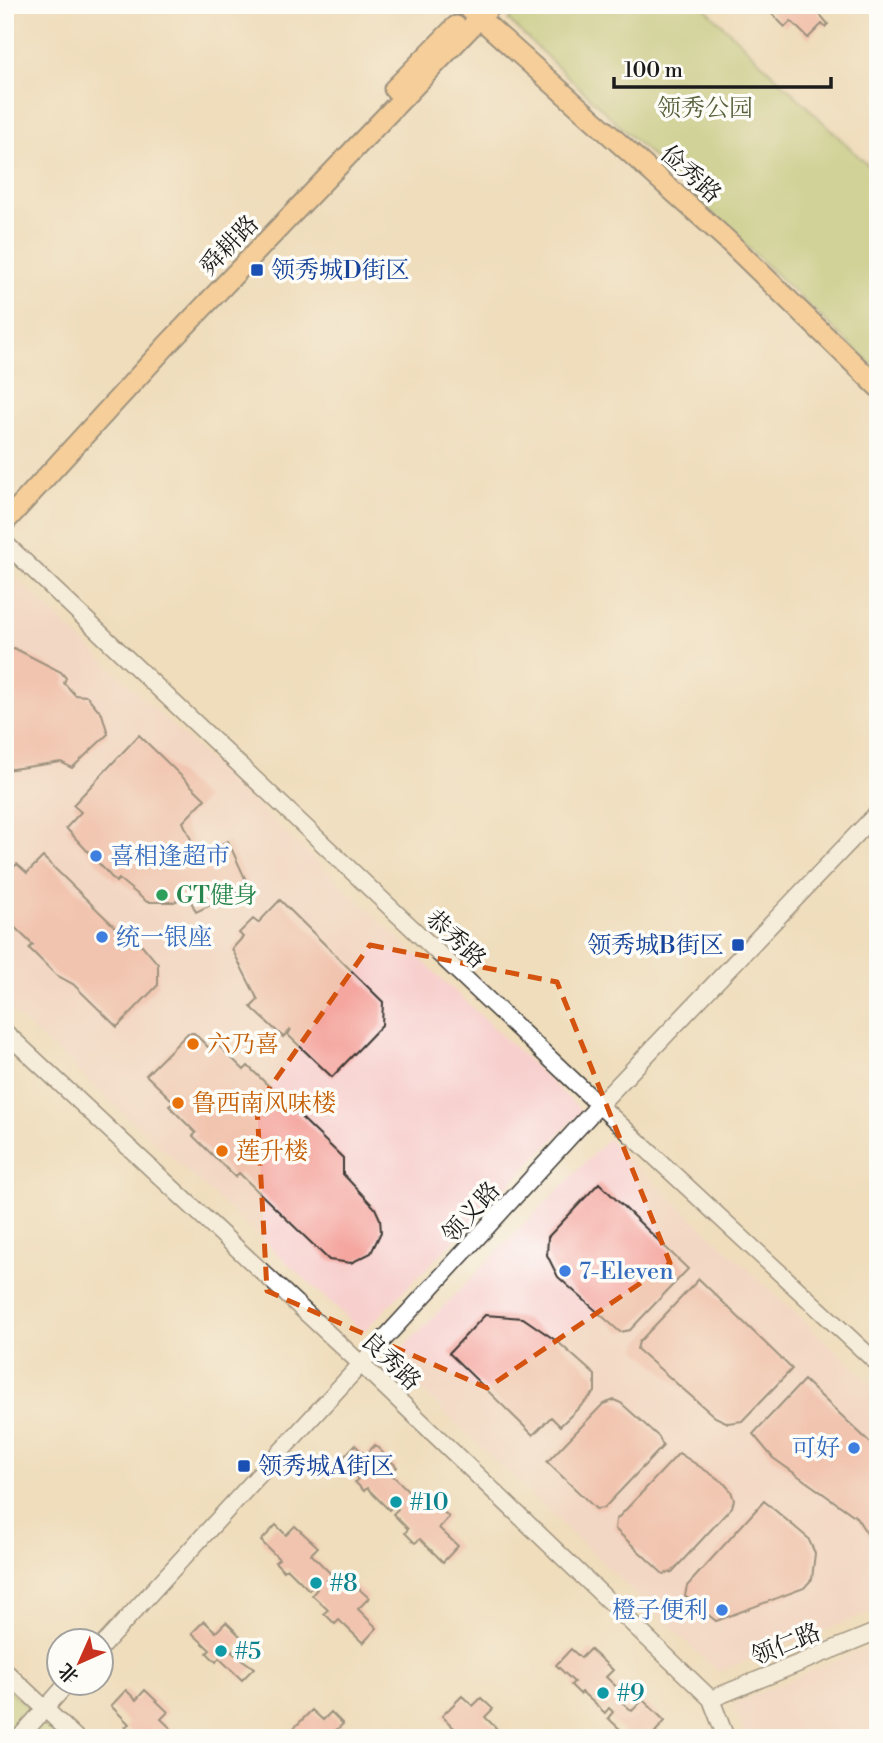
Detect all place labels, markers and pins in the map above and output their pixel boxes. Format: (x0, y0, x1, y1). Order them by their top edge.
place label: 领秀城D街区 (271, 256, 410, 286)
marker: 领秀城D街区 (249, 262, 265, 278)
place label: 喜相逢超市 (110, 842, 230, 872)
marker: 喜相逢超市 (88, 848, 104, 864)
place label: GT健身 (176, 881, 258, 911)
marker: GT健身 (154, 887, 170, 903)
place label: 统一银座 (116, 923, 212, 953)
marker: 统一银座 (94, 929, 110, 945)
place label: 领秀城B街区 (587, 931, 724, 961)
marker: 领秀城B街区 (730, 937, 746, 953)
place label: 六乃喜 (207, 1030, 279, 1060)
marker: 六乃喜 (185, 1036, 201, 1052)
place label: 鲁西南风味楼 (192, 1089, 336, 1119)
marker: 鲁西南风味楼 (170, 1095, 186, 1111)
place label: 莲升楼 (236, 1137, 308, 1167)
marker: 莲升楼 (214, 1143, 230, 1159)
place label: 7-Eleven (579, 1257, 674, 1287)
marker: 7-Eleven (557, 1263, 573, 1279)
place label: 可好 (792, 1434, 840, 1464)
marker: 可好 (846, 1440, 862, 1456)
place label: 领秀城A街区 (258, 1452, 394, 1482)
marker: 领秀城A街区 (236, 1458, 252, 1474)
place label: #10 (410, 1488, 449, 1518)
marker: #10 (388, 1494, 404, 1510)
place label: #8 (330, 1569, 358, 1599)
marker: #8 (308, 1575, 324, 1591)
place label: 橙子便利 (612, 1596, 708, 1626)
marker: 橙子便利 (714, 1602, 730, 1618)
place label: #5 (235, 1637, 261, 1667)
marker: #5 (213, 1643, 229, 1659)
place label: #9 (617, 1679, 645, 1709)
marker: #9 (595, 1685, 611, 1701)

